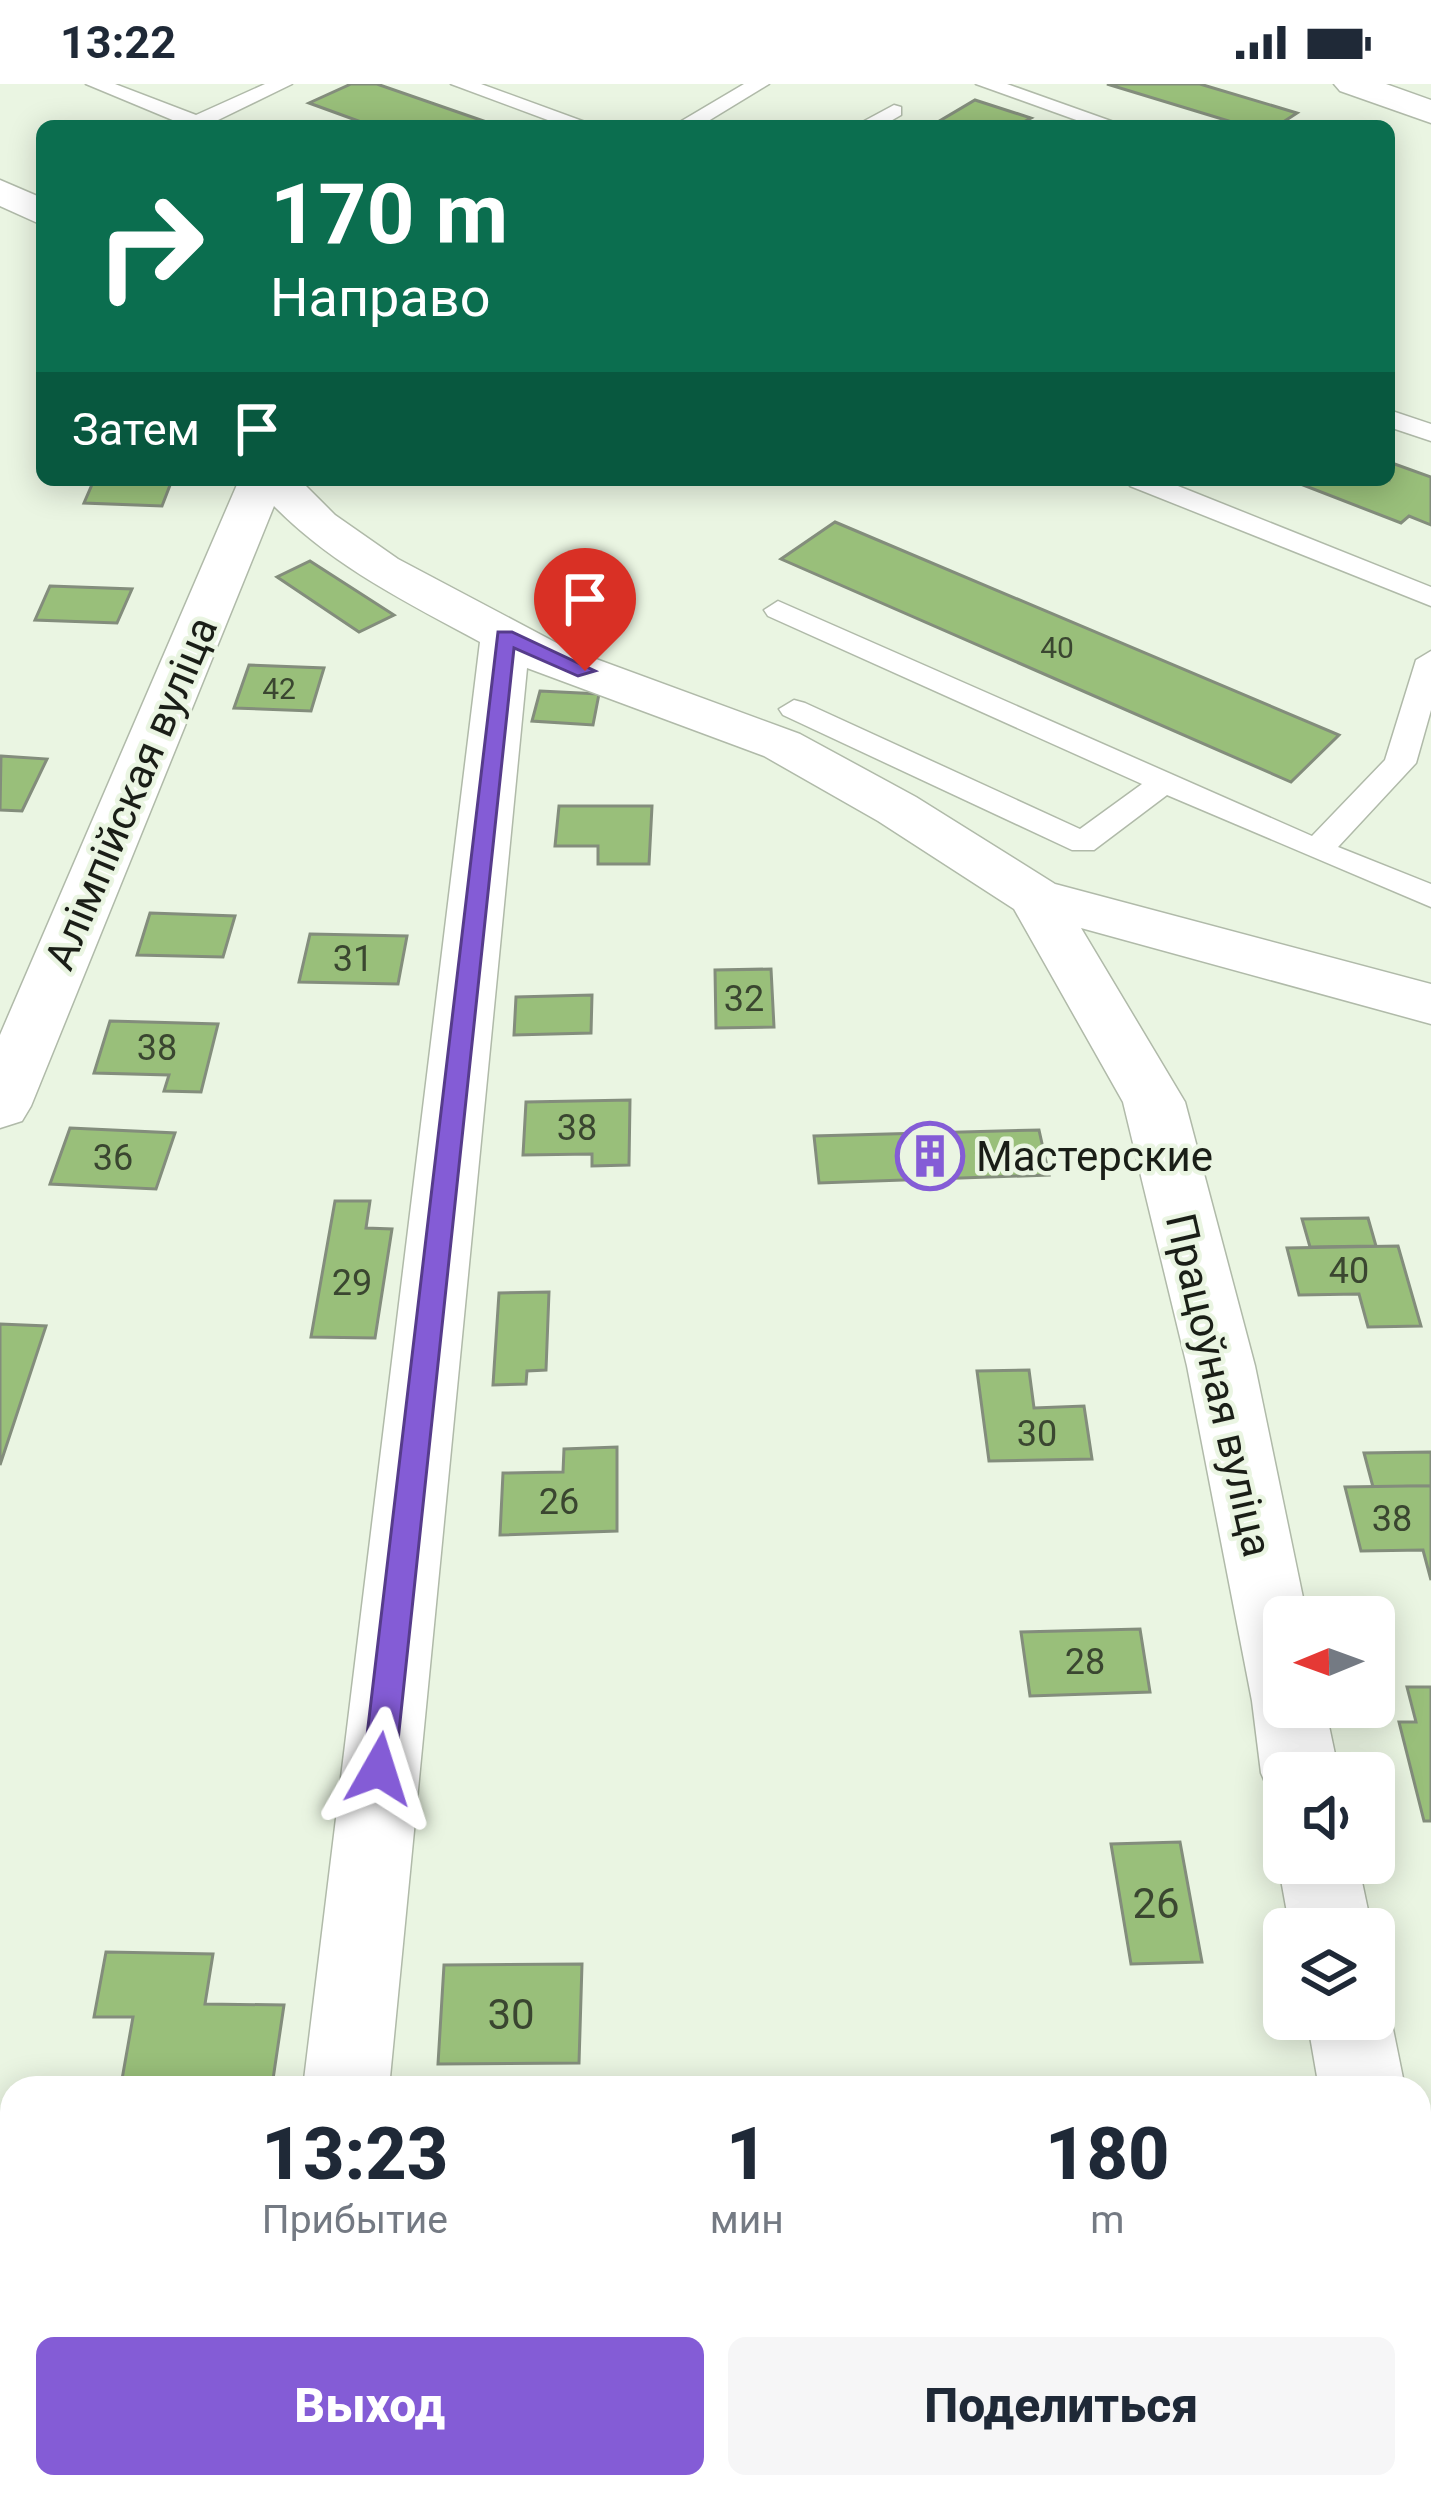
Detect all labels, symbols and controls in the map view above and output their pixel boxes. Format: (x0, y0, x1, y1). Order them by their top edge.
text: 13:22 (60, 16, 176, 69)
text: 170 m (270, 165, 508, 264)
icon: right (72, 168, 228, 324)
text: Направо (270, 266, 490, 329)
icon: arrive (224, 396, 290, 462)
text: Затем (72, 403, 200, 456)
pin (534, 548, 636, 671)
icon: arrive (552, 566, 618, 632)
street label: Алімпійская вуліца (35, 609, 227, 977)
house number: 40 (1040, 630, 1074, 665)
house number: 42 (262, 671, 296, 706)
house number: 31 (333, 938, 373, 980)
house number: 32 (724, 978, 764, 1020)
house number: 38 (137, 1027, 177, 1069)
house number: 38 (557, 1107, 597, 1149)
building icon: Мастерские (895, 1121, 965, 1191)
place label: Мастерские (976, 1132, 1213, 1181)
house number: 36 (93, 1137, 133, 1179)
street label: Працоўная вуліца (1156, 1209, 1282, 1561)
house number: 40 (1329, 1250, 1369, 1292)
house number: 29 (332, 1262, 372, 1304)
house number: 30 (1017, 1413, 1057, 1455)
house number: 26 (539, 1481, 579, 1523)
house number: 38 (1372, 1498, 1412, 1540)
north arrow (1263, 1596, 1395, 1728)
map controls (1263, 1596, 1395, 2040)
house number: 28 (1065, 1641, 1105, 1683)
position arrow (316, 1706, 442, 1832)
button: sound (1263, 1752, 1395, 1884)
house number: 26 (1132, 1879, 1180, 1928)
button: layers (1263, 1908, 1395, 2040)
house number: 30 (487, 1990, 535, 2039)
text: 13:23 (261, 2112, 448, 2197)
text: 1 (726, 2112, 767, 2197)
text: 180 (1045, 2112, 1170, 2197)
text: Прибытие (262, 2197, 448, 2243)
text: мин (710, 2197, 784, 2243)
text: m (1090, 2197, 1124, 2243)
button: Выход (36, 2337, 704, 2475)
button: Поделиться (728, 2337, 1395, 2475)

